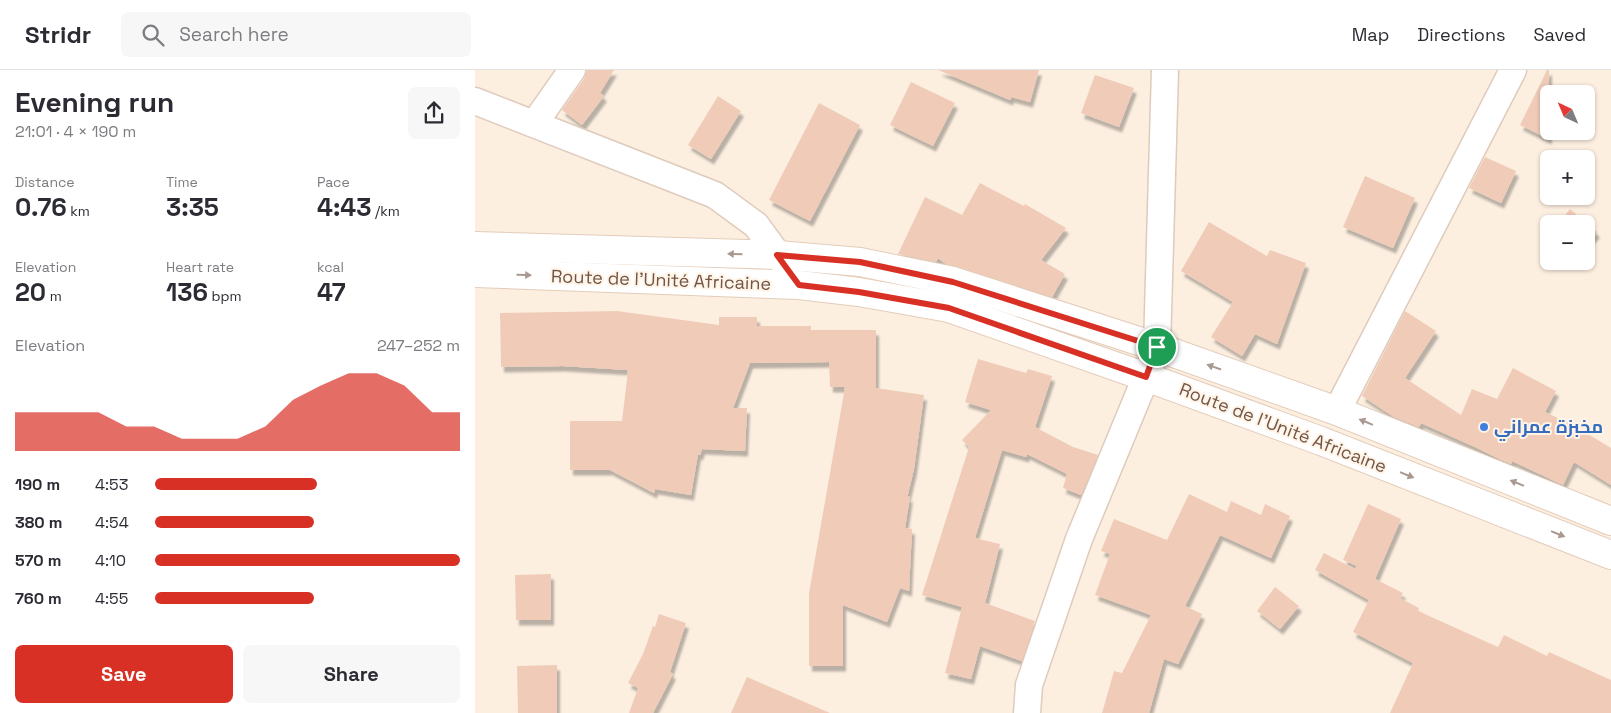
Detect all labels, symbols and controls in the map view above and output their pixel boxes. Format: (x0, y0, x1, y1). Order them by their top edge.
search box (121, 12, 471, 57)
text: Stridr (25, 19, 91, 50)
icon: search (139, 21, 167, 49)
text: Search here (179, 22, 289, 47)
text: Map (1352, 23, 1389, 46)
text: Directions (1417, 23, 1506, 46)
text: Saved (1534, 23, 1586, 46)
text: Evening run (15, 84, 174, 120)
north arrow (1540, 85, 1595, 140)
map controls (1540, 85, 1595, 270)
button: share (408, 87, 460, 139)
text: 21:01 · 4 × 190 m (15, 121, 136, 142)
button: + (1540, 150, 1595, 205)
text: Distance (15, 173, 75, 191)
text: Time (166, 173, 198, 191)
text: Pace (317, 173, 350, 191)
text: 0.76 (15, 191, 67, 223)
text: 3:35 (166, 191, 219, 223)
text: 4:43 (317, 191, 371, 223)
text: km (67, 202, 90, 220)
text: /km (371, 202, 400, 220)
button: − (1540, 215, 1595, 270)
one-way arrow (726, 249, 742, 257)
text: Elevation (15, 258, 76, 276)
text: Heart rate (166, 258, 234, 276)
text: kcal (317, 258, 344, 276)
street label: Route de l'Unité Africaine (551, 264, 772, 295)
one-way arrow (516, 271, 532, 279)
text: 20 (15, 276, 46, 308)
text: 136 (166, 276, 208, 308)
text: 47 (317, 276, 346, 308)
text: m (46, 287, 62, 305)
text: bpm (208, 287, 242, 305)
pin (1136, 326, 1178, 368)
icon: arrive (1143, 333, 1171, 361)
text: Elevation (15, 335, 85, 356)
text: 247–252 m (377, 335, 460, 356)
one-way arrow (1206, 363, 1221, 370)
street label: Route de l'Unité Africaine (1176, 377, 1390, 478)
place label: مخبزة عمراني (1494, 415, 1603, 442)
one-way arrow (1359, 418, 1374, 426)
marker: مخبزة عمراني (1478, 421, 1490, 433)
one-way arrow (1400, 471, 1414, 479)
text: 190 m (15, 474, 60, 495)
text: 4:53 (95, 474, 128, 495)
one-way arrow (1509, 479, 1524, 487)
text: 380 m (15, 512, 62, 533)
text: 4:54 (95, 512, 129, 533)
one-way arrow (1551, 531, 1566, 539)
text: 570 m (15, 550, 61, 571)
text: 4:10 (95, 550, 126, 571)
text: 760 m (15, 588, 62, 609)
text: 4:55 (95, 588, 128, 609)
button: Save (15, 645, 233, 703)
button: Share (243, 645, 460, 703)

